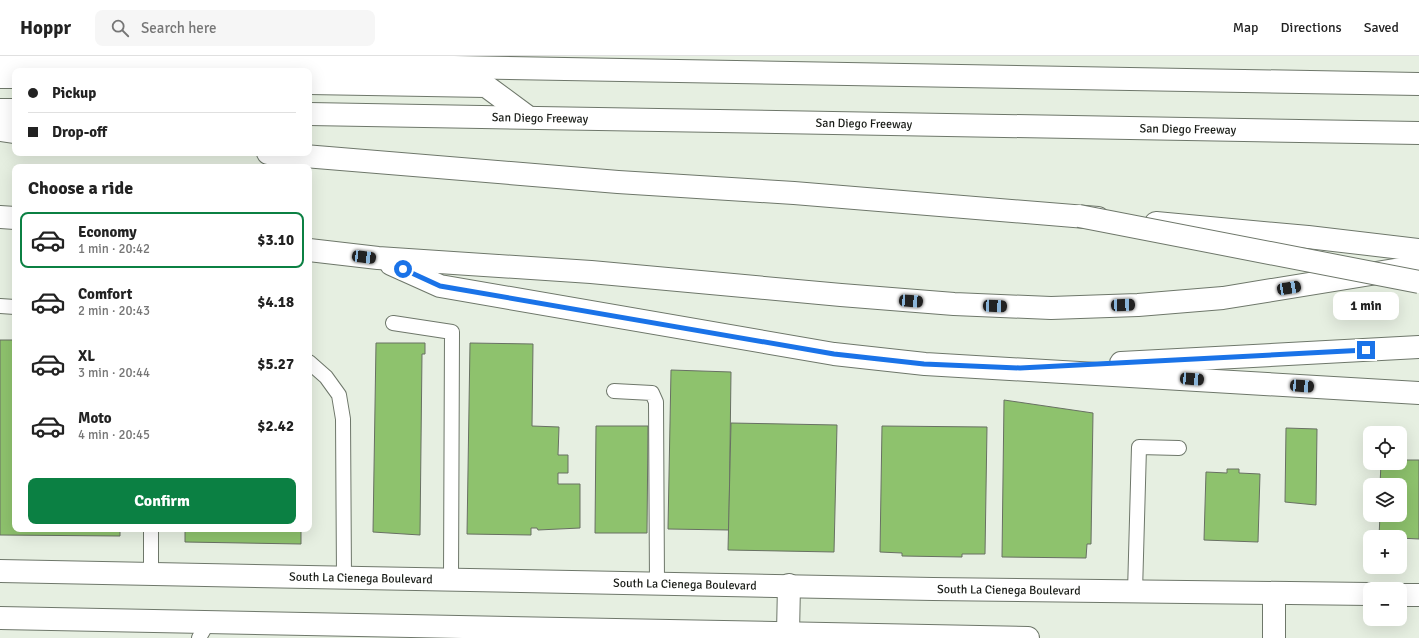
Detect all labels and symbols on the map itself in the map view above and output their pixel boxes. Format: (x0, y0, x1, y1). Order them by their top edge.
street label: San Diego Freeway (492, 110, 589, 126)
street label: San Diego Freeway (816, 115, 913, 132)
street label: San Diego Freeway (1140, 121, 1237, 137)
car (351, 250, 377, 264)
route start (394, 260, 412, 278)
car (1276, 280, 1302, 296)
callout: 1 min (1333, 292, 1399, 320)
car (899, 294, 923, 308)
car (1111, 299, 1135, 311)
car (983, 300, 1007, 312)
route end (1357, 341, 1375, 359)
car (1180, 372, 1204, 386)
car (1290, 379, 1314, 393)
street label: South La Cienega Boulevard (289, 569, 433, 587)
street label: South La Cienega Boulevard (613, 575, 757, 593)
street label: South La Cienega Boulevard (937, 582, 1081, 598)

